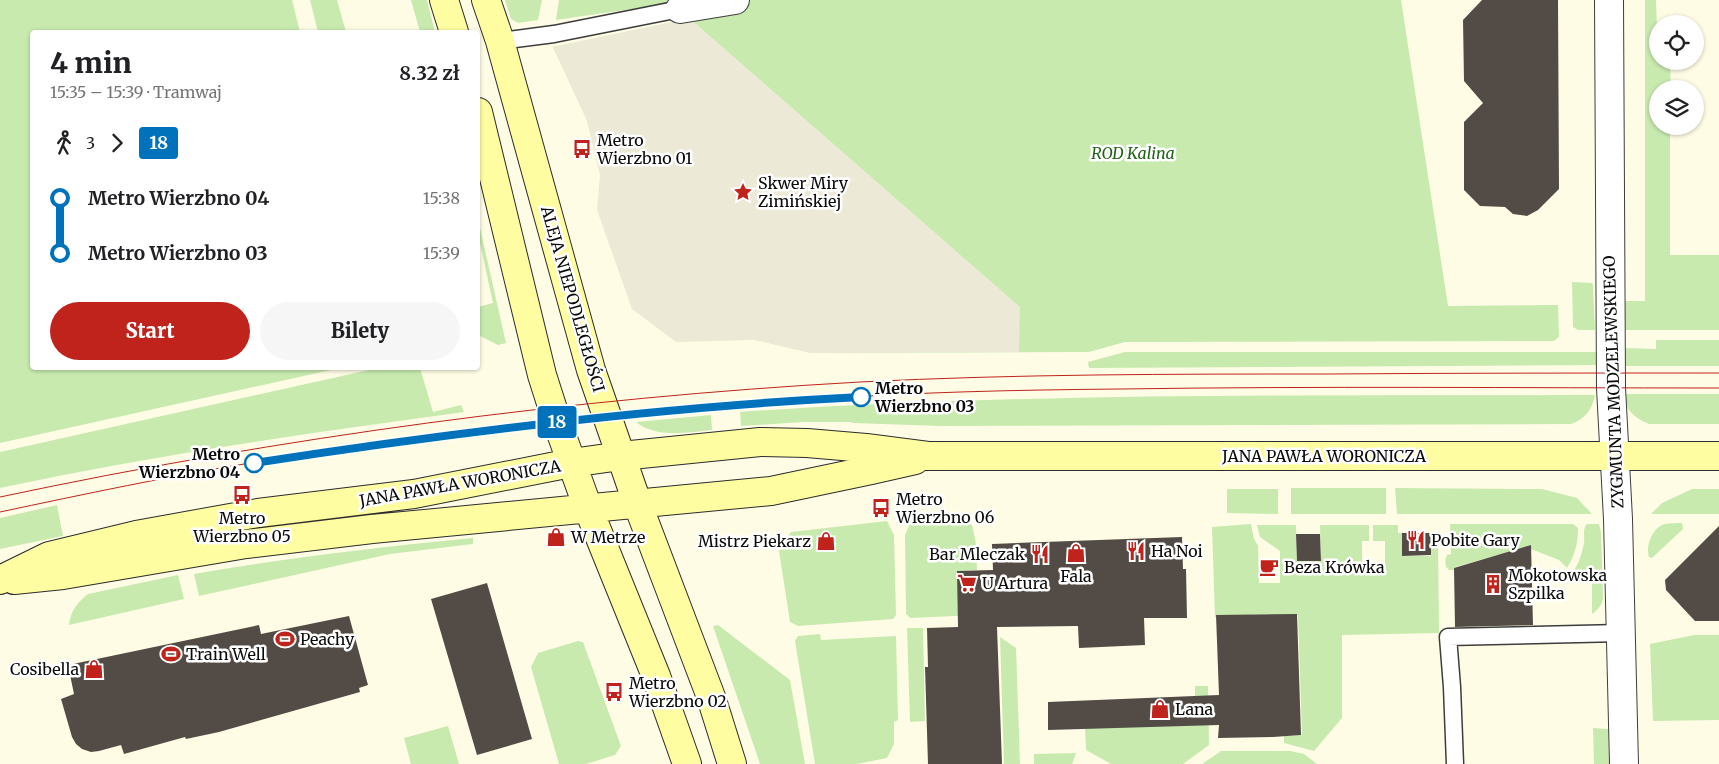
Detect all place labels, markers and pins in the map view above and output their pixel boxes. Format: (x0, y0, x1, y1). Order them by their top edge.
place label: Metro Wierzbno 01 (596, 130, 692, 168)
bus stop icon: Metro Wierzbno 01 (571, 138, 593, 160)
place label: Skwer Miry Zimińskiej (758, 173, 849, 211)
place icon: Skwer Miry Zimińskiej (732, 181, 754, 203)
place label: Metro Wierzbno 03 (874, 378, 975, 416)
marker: Metro Wierzbno 03 (851, 387, 871, 407)
place label: Metro Wierzbno 04 (138, 444, 240, 482)
marker: Metro Wierzbno 04 (244, 453, 264, 473)
bus stop icon: Metro Wierzbno 05 (231, 484, 253, 506)
place label: Metro Wierzbno 06 (895, 489, 995, 527)
bus stop icon: Metro Wierzbno 06 (870, 497, 892, 519)
place label: Metro Wierzbno 05 (192, 508, 291, 546)
shop icon: W Metrze (545, 526, 567, 548)
place label: W Metrze (570, 527, 645, 547)
restaurant icon: Pobite Gary (1405, 529, 1427, 551)
shop icon: Mistrz Piekarz (815, 530, 837, 552)
place label: Pobite Gary (1431, 530, 1521, 550)
place label: Mistrz Piekarz (698, 531, 811, 551)
restaurant icon: Ha Noi (1125, 540, 1147, 562)
place label: Ha Noi (1151, 541, 1203, 561)
shop icon: Fala (1065, 542, 1087, 564)
restaurant icon: Bar Mleczak (1029, 543, 1051, 565)
place label: Bar Mleczak (929, 544, 1026, 564)
cafe icon: Beza Krówka (1258, 556, 1280, 578)
place label: Beza Krówka (1284, 557, 1385, 577)
place label: Mokotowska Szpilka (1508, 565, 1608, 603)
place label: Fala (1060, 566, 1092, 586)
supermarket icon: U Artura (956, 572, 978, 594)
place label: U Artura (982, 573, 1048, 593)
building icon: Mokotowska Szpilka (1482, 573, 1504, 595)
sports icon: Peachy (274, 628, 296, 650)
place label: Peachy (300, 629, 355, 649)
sports icon: Train Well (160, 643, 182, 665)
place label: Train Well (186, 644, 266, 664)
shop icon: Cosibella (83, 658, 105, 680)
place label: Cosibella (10, 659, 79, 679)
place label: Metro Wierzbno 02 (628, 673, 727, 711)
bus stop icon: Metro Wierzbno 02 (603, 681, 625, 703)
shop icon: Lana (1149, 698, 1171, 720)
place label: Lana (1175, 699, 1214, 719)

